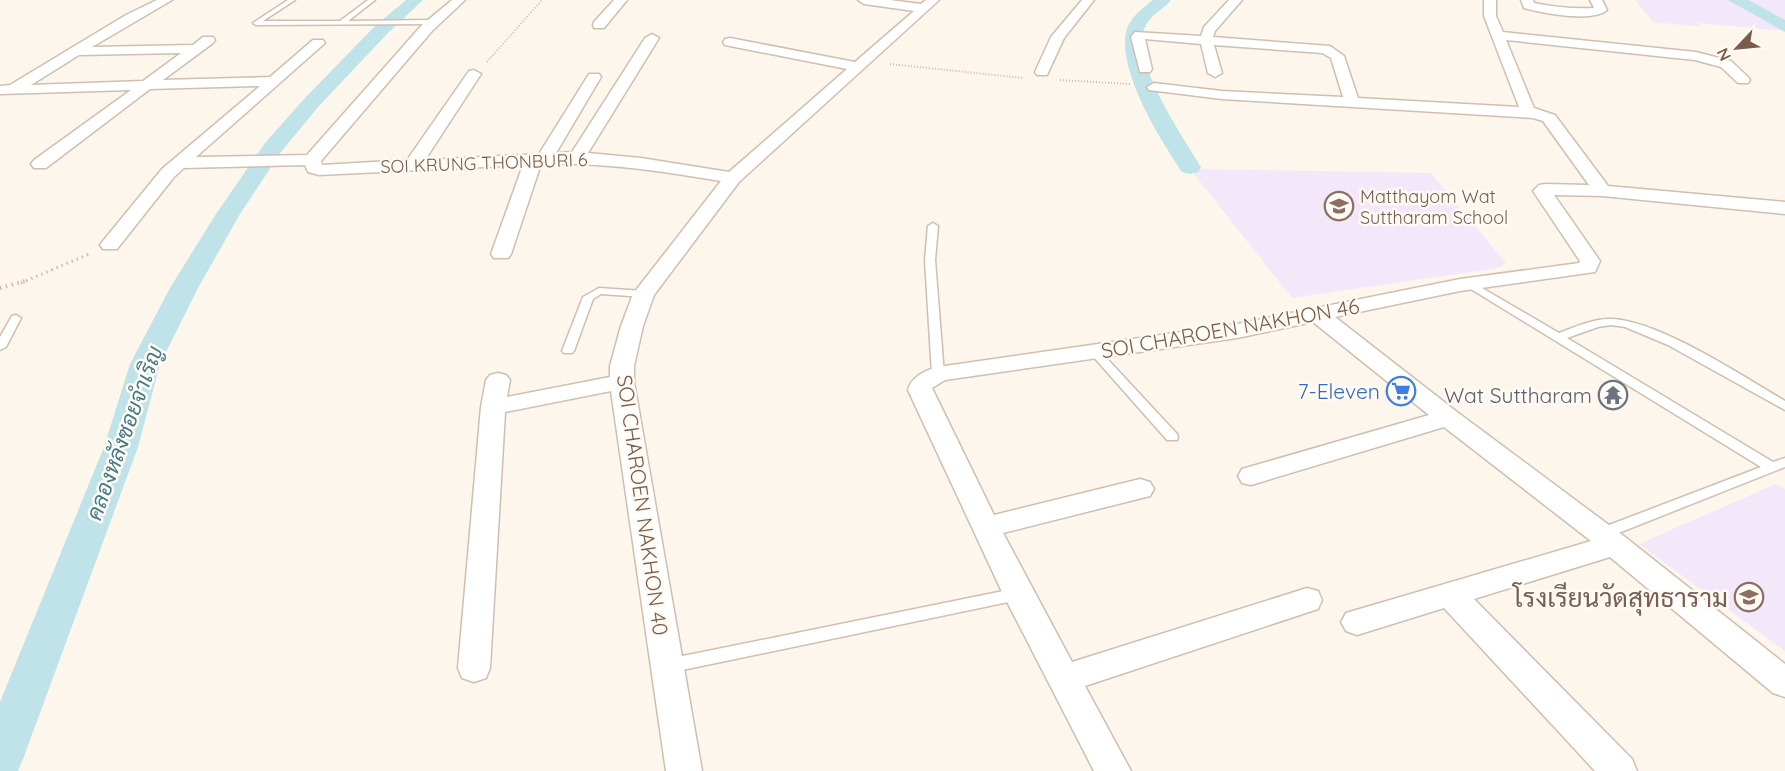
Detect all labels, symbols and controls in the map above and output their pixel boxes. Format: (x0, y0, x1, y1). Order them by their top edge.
north arrow (1707, 18, 1767, 78)
text: N (1712, 45, 1735, 64)
street label: SOI KRUNG THONBURI 6 (380, 148, 588, 178)
place label: Matthayom Wat Suttharam School (1360, 185, 1508, 229)
school or university icon: Matthayom Wat Suttharam School (1323, 190, 1355, 222)
street label: SOI CHAROEN NAKHON 46 (1099, 292, 1361, 364)
water label: คลองหลังซอยจำเริญ (79, 342, 169, 524)
street label: SOI CHAROEN NAKHON 40 (612, 373, 674, 637)
supermarket icon: 7-Eleven (1385, 375, 1417, 407)
place label: 7-Eleven (1298, 378, 1380, 404)
temple icon: Wat Suttharam (1597, 379, 1629, 411)
place label: Wat Suttharam (1444, 382, 1592, 408)
place label: โรงเรียนวัดสุทธาราม (1511, 581, 1728, 616)
school or university icon: โรงเรียนวัดสุทธาราม (1733, 581, 1765, 613)

